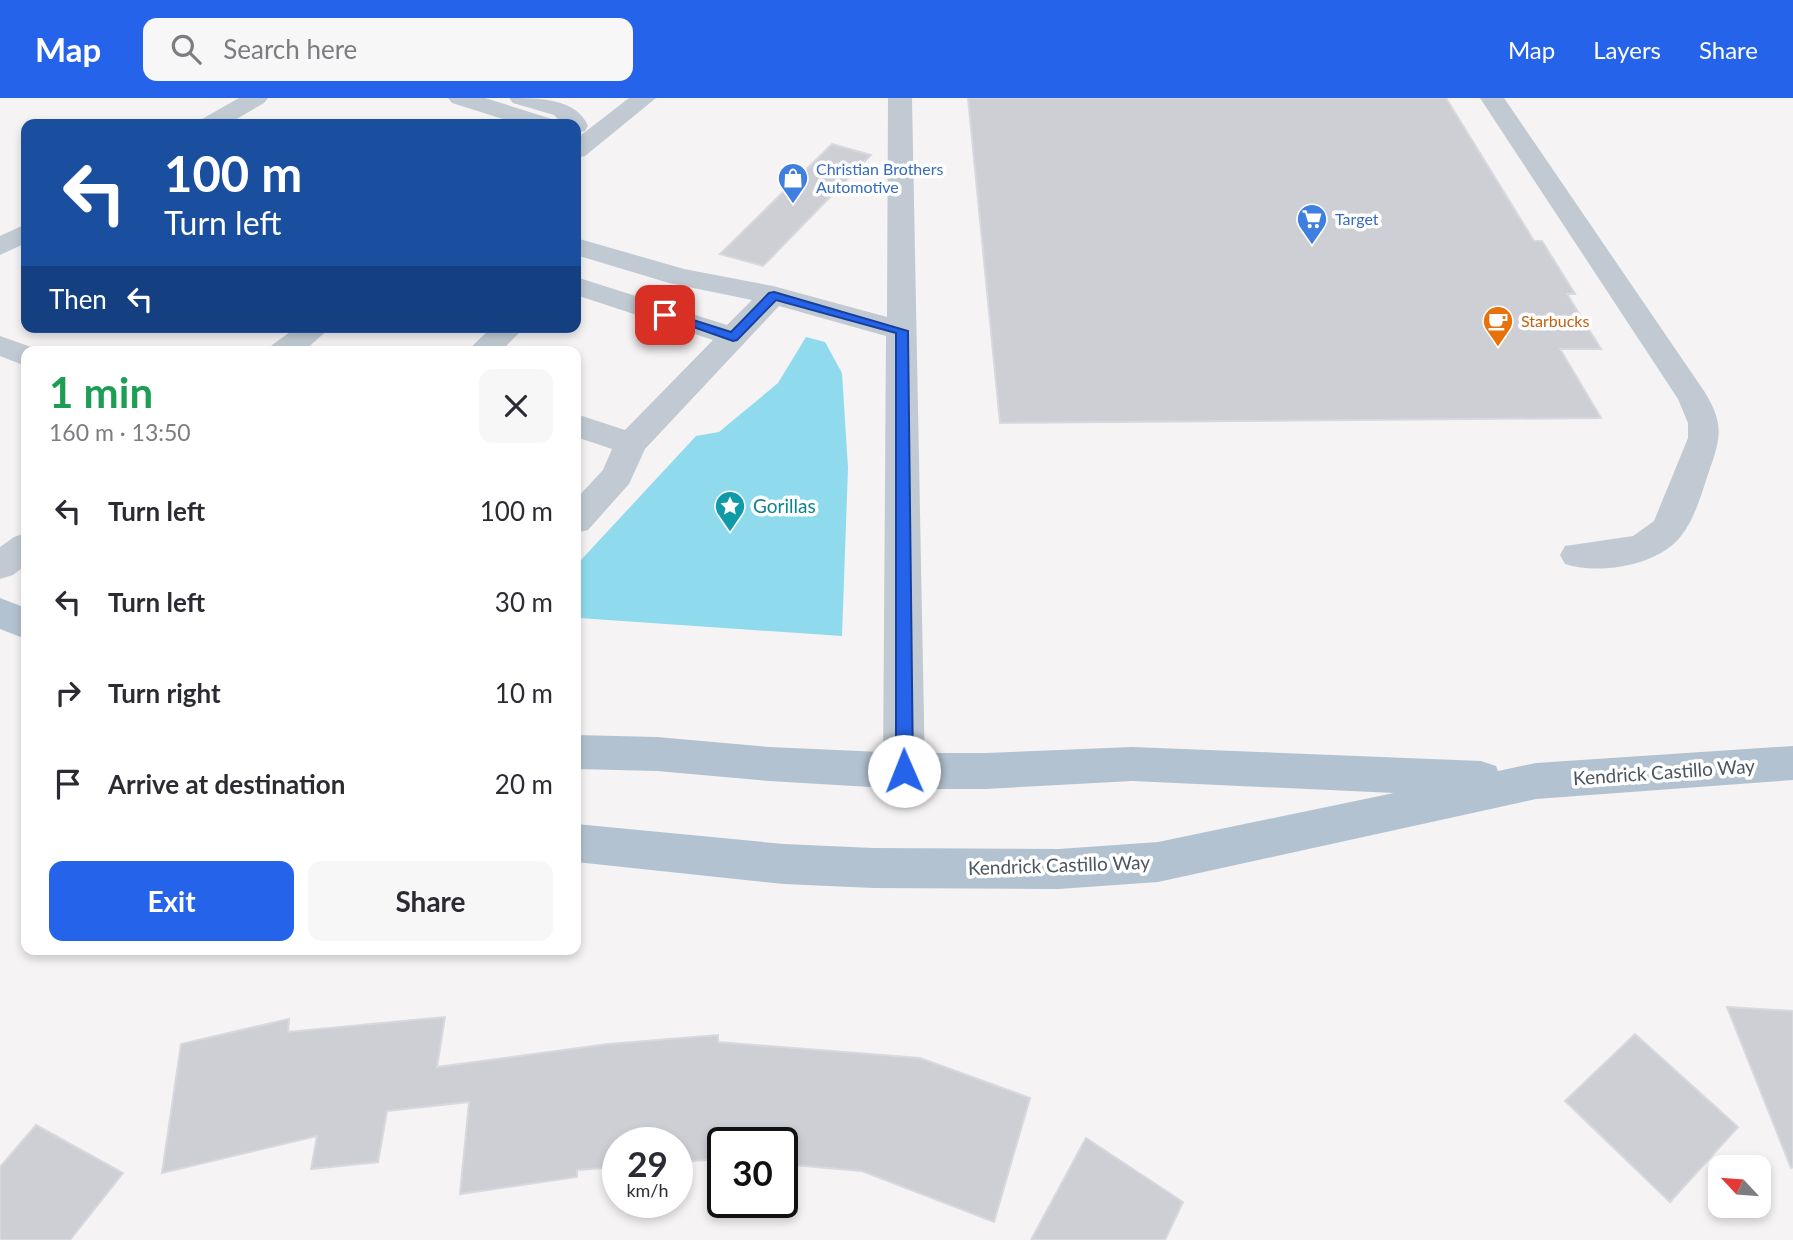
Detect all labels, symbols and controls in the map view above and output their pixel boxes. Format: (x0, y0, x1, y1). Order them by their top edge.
search box (143, 18, 633, 81)
text: Map (35, 29, 101, 69)
icon: search (167, 30, 205, 68)
text: Search here (223, 33, 357, 65)
text: Map (1508, 35, 1555, 64)
text: Layers (1593, 35, 1661, 64)
text: Share (1699, 35, 1758, 64)
text: 100 m (164, 144, 302, 202)
icon: left (49, 147, 140, 238)
place label: Christian Brothers Automotive (816, 159, 944, 196)
shop icon: Christian Brothers Automotive (776, 161, 810, 205)
supermarket icon: Target (1295, 202, 1329, 246)
text: Turn left (164, 203, 281, 242)
place label: Target (1335, 209, 1379, 228)
icon: left (121, 280, 159, 318)
text: Then (49, 283, 107, 315)
pin (635, 285, 695, 345)
icon: arrive (646, 296, 684, 334)
cafe icon: Starbucks (1481, 304, 1515, 348)
place label: Starbucks (1521, 311, 1589, 330)
text: 1 min (49, 367, 153, 417)
button: close (479, 369, 553, 443)
text: 160 m · 13:50 (49, 418, 191, 446)
place icon: Gorillas (713, 489, 747, 533)
icon: left (49, 492, 87, 530)
place label: Gorillas (753, 494, 816, 517)
text: Turn left (108, 495, 205, 527)
text: 100 m (480, 495, 553, 527)
icon: left (49, 583, 87, 621)
text: Turn left (108, 586, 205, 618)
text: 30 m (495, 586, 553, 618)
icon: right (49, 674, 87, 712)
text: Turn right (108, 677, 221, 709)
text: 10 m (495, 677, 553, 709)
position arrow (867, 734, 941, 808)
street label: Kendrick Castillo Way (1572, 754, 1756, 789)
icon: arrive (49, 765, 87, 803)
text: Arrive at destination (108, 768, 345, 800)
text: 20 m (495, 768, 553, 800)
street label: Kendrick Castillo Way (968, 850, 1151, 879)
button: Exit (49, 861, 294, 941)
button: Share (308, 861, 553, 941)
speed limit sign: 30 (707, 1127, 798, 1218)
text: 29 (627, 1142, 668, 1184)
north arrow (1708, 1155, 1771, 1218)
map controls (1708, 1155, 1771, 1218)
text: km/h (626, 1179, 669, 1201)

